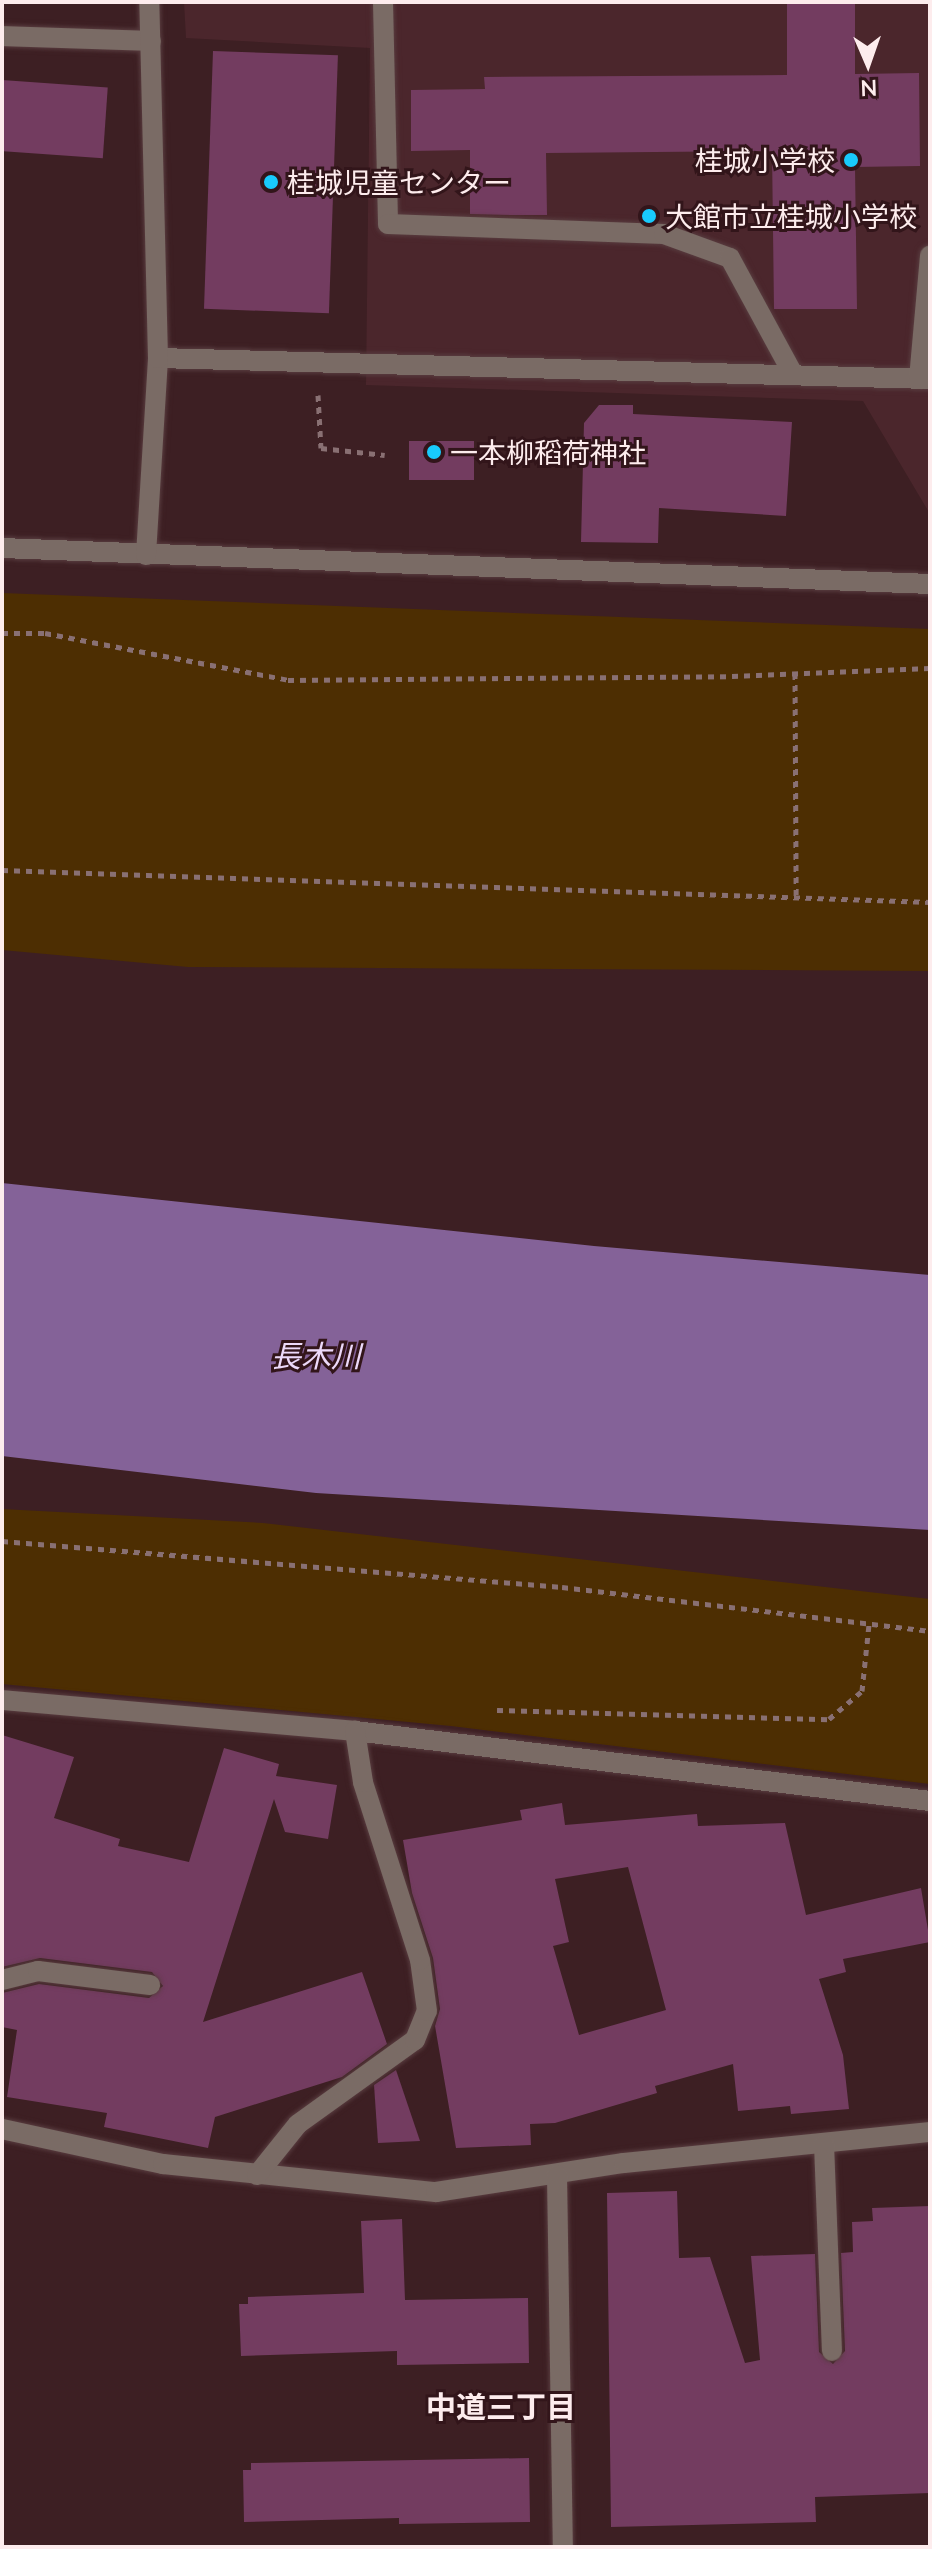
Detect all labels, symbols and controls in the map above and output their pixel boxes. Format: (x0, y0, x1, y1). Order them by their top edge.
north arrow (828, 24, 908, 104)
text: N (860, 75, 878, 102)
place label: 桂城小学校 (695, 143, 835, 177)
marker: 桂城小学校 (842, 151, 860, 169)
place label: 桂城児童センター (287, 165, 511, 199)
marker: 桂城児童センター (262, 173, 280, 191)
place label: 大館市立桂城小学校 (665, 199, 917, 233)
marker: 大館市立桂城小学校 (640, 207, 658, 225)
place label: 一本柳稻荷神社 (450, 435, 646, 469)
marker: 一本柳稻荷神社 (425, 443, 443, 461)
water label: 長木川 (271, 1337, 361, 1373)
district label: 中道三丁目 (426, 2388, 576, 2424)

